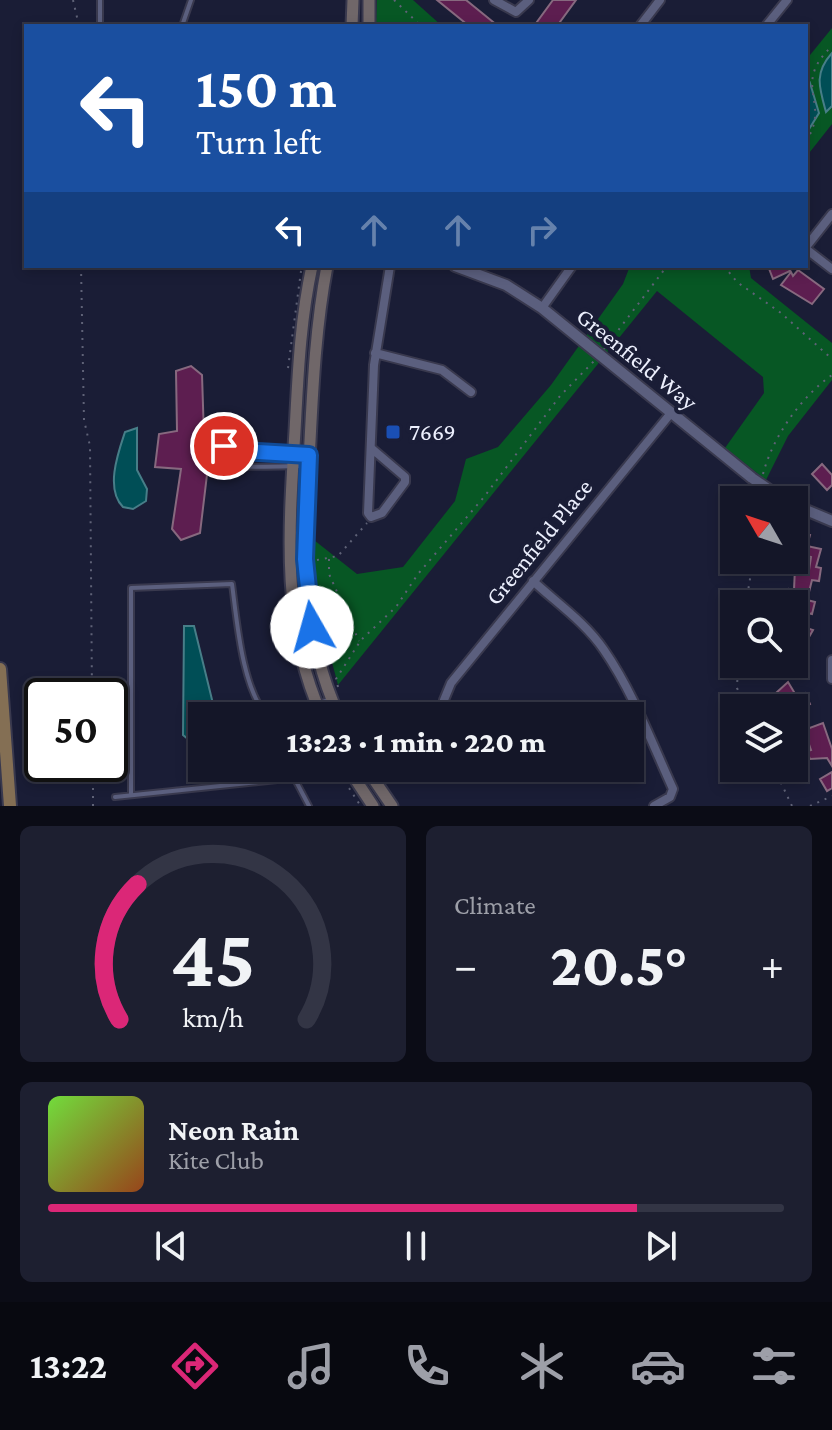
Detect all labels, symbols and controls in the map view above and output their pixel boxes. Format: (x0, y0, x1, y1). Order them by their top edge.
icon: left (64, 56, 168, 160)
text: 150 m (196, 57, 337, 119)
text: Turn left (196, 122, 321, 162)
icon: left (268, 208, 312, 252)
icon: ahead (352, 208, 396, 252)
icon: ahead (436, 208, 480, 252)
icon: right (520, 208, 564, 252)
street label: Greenfield Way (572, 302, 704, 416)
pin (190, 412, 258, 480)
place label: 7669 (409, 418, 456, 445)
marker: 7669 (384, 423, 402, 441)
icon: arrive (202, 424, 246, 468)
street label: Greenfield Place (480, 473, 598, 610)
north arrow (720, 486, 808, 574)
map controls (720, 486, 808, 782)
position arrow (270, 585, 354, 669)
button: search (720, 590, 808, 678)
speed limit sign: 50 (24, 678, 128, 782)
button: layers (720, 694, 808, 782)
text: 13:23 · 1 min · 220 m (286, 725, 546, 758)
text: Climate (454, 891, 536, 920)
text: 45 (170, 911, 256, 1004)
text: 20.5° (550, 931, 688, 998)
text: − (454, 941, 477, 989)
text: + (761, 941, 784, 989)
text: km/h (182, 1001, 244, 1033)
text: Neon Rain (168, 1113, 299, 1146)
text: Kite Club (168, 1146, 264, 1175)
icon: previous (149, 1224, 193, 1268)
icon: pause (394, 1224, 438, 1268)
icon: next (639, 1224, 683, 1268)
icon: directions (167, 1338, 223, 1394)
icon: music (283, 1338, 339, 1394)
icon: phone (399, 1338, 455, 1394)
icon: climate (514, 1338, 570, 1394)
icon: car (630, 1338, 686, 1394)
icon: filters (746, 1338, 802, 1394)
text: 13:22 (30, 1346, 107, 1386)

